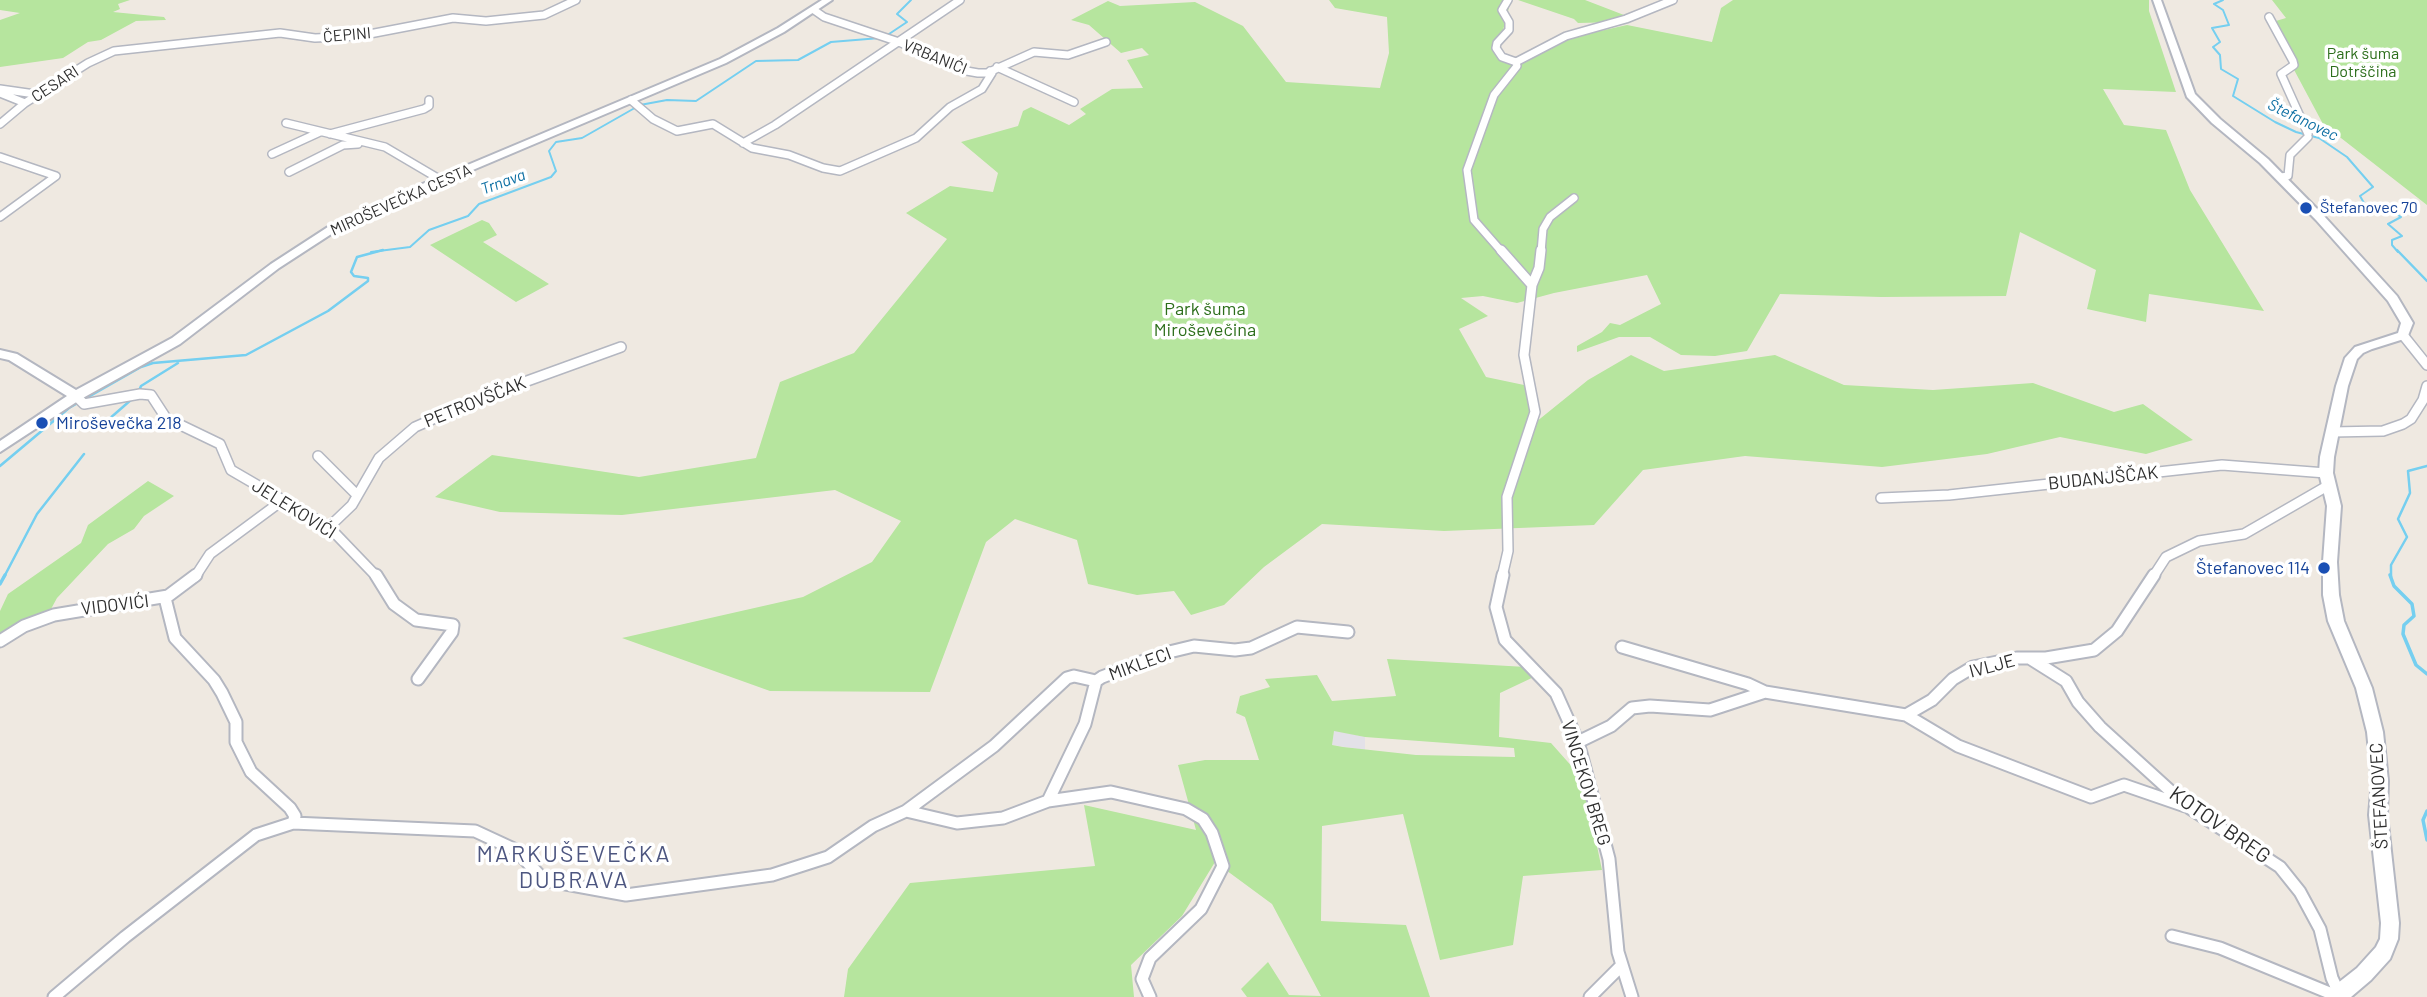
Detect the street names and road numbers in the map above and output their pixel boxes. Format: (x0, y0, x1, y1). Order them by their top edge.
street label: ČEPINI (322, 23, 372, 47)
street label: VRBANIĆI (900, 35, 970, 79)
street label: CESARI (28, 62, 82, 106)
street label: MIROŠEVEČKA CESTA (327, 160, 475, 240)
street label: PETROVŠČAK (421, 372, 529, 432)
street label: BUDANJŠČAK (2047, 461, 2159, 495)
street label: JELEKOVIĆI (248, 475, 340, 543)
street label: VIDOVIĆI (80, 590, 150, 620)
street label: MIKLECI (1106, 643, 1174, 685)
street label: IVLJE (1967, 650, 2017, 682)
street label: VINCEKOV BREG (1557, 718, 1615, 848)
street label: ŠTEFANOVEC (2365, 742, 2393, 850)
street label: KOTOV BREG (2165, 781, 2275, 869)

